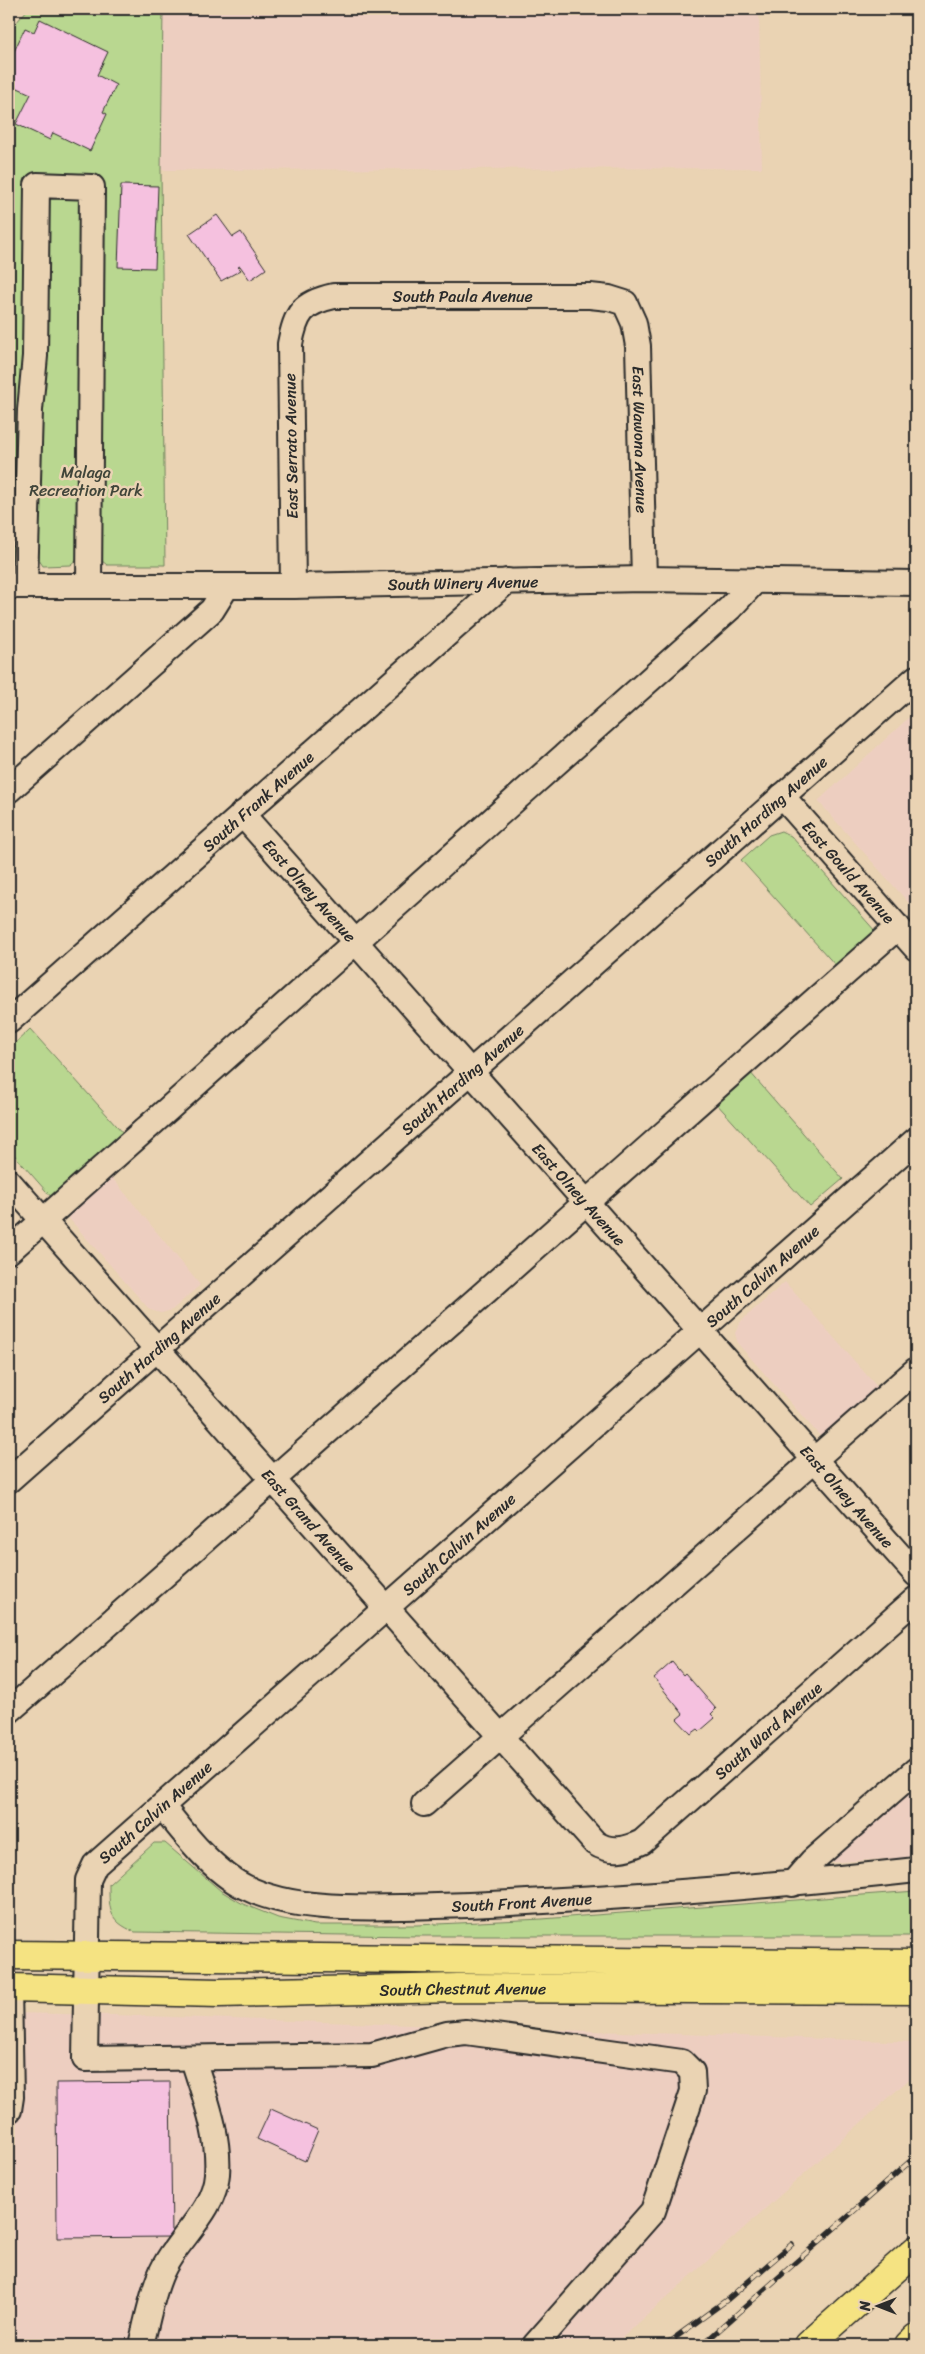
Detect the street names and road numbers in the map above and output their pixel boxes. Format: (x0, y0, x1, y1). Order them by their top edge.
street label: South Paula Avenue (393, 282, 533, 311)
street label: East Wawona Avenue (624, 365, 657, 514)
street label: East Serrato Avenue (275, 373, 307, 519)
street label: South Winery Avenue (387, 567, 539, 599)
street label: South Frank Avenue (195, 743, 321, 859)
street label: South Harding Avenue (697, 748, 834, 874)
street label: East Gould Avenue (795, 813, 903, 931)
street label: East Olney Avenue (255, 832, 364, 949)
street label: South Harding Avenue (394, 1016, 531, 1142)
street label: East Olney Avenue (525, 1135, 633, 1253)
street label: South Calvin Avenue (698, 1217, 826, 1335)
street label: South Harding Avenue (90, 1284, 227, 1411)
street label: East Olney Avenue (793, 1438, 902, 1555)
street label: East Grand Avenue (254, 1461, 364, 1579)
street label: South Calvin Avenue (395, 1485, 523, 1603)
street label: South Ward Avenue (707, 1674, 829, 1787)
street label: South Calvin Avenue (91, 1753, 219, 1871)
street label: South Front Avenue (451, 1884, 593, 1920)
street label: South Chestnut Avenue (379, 1973, 546, 2004)

